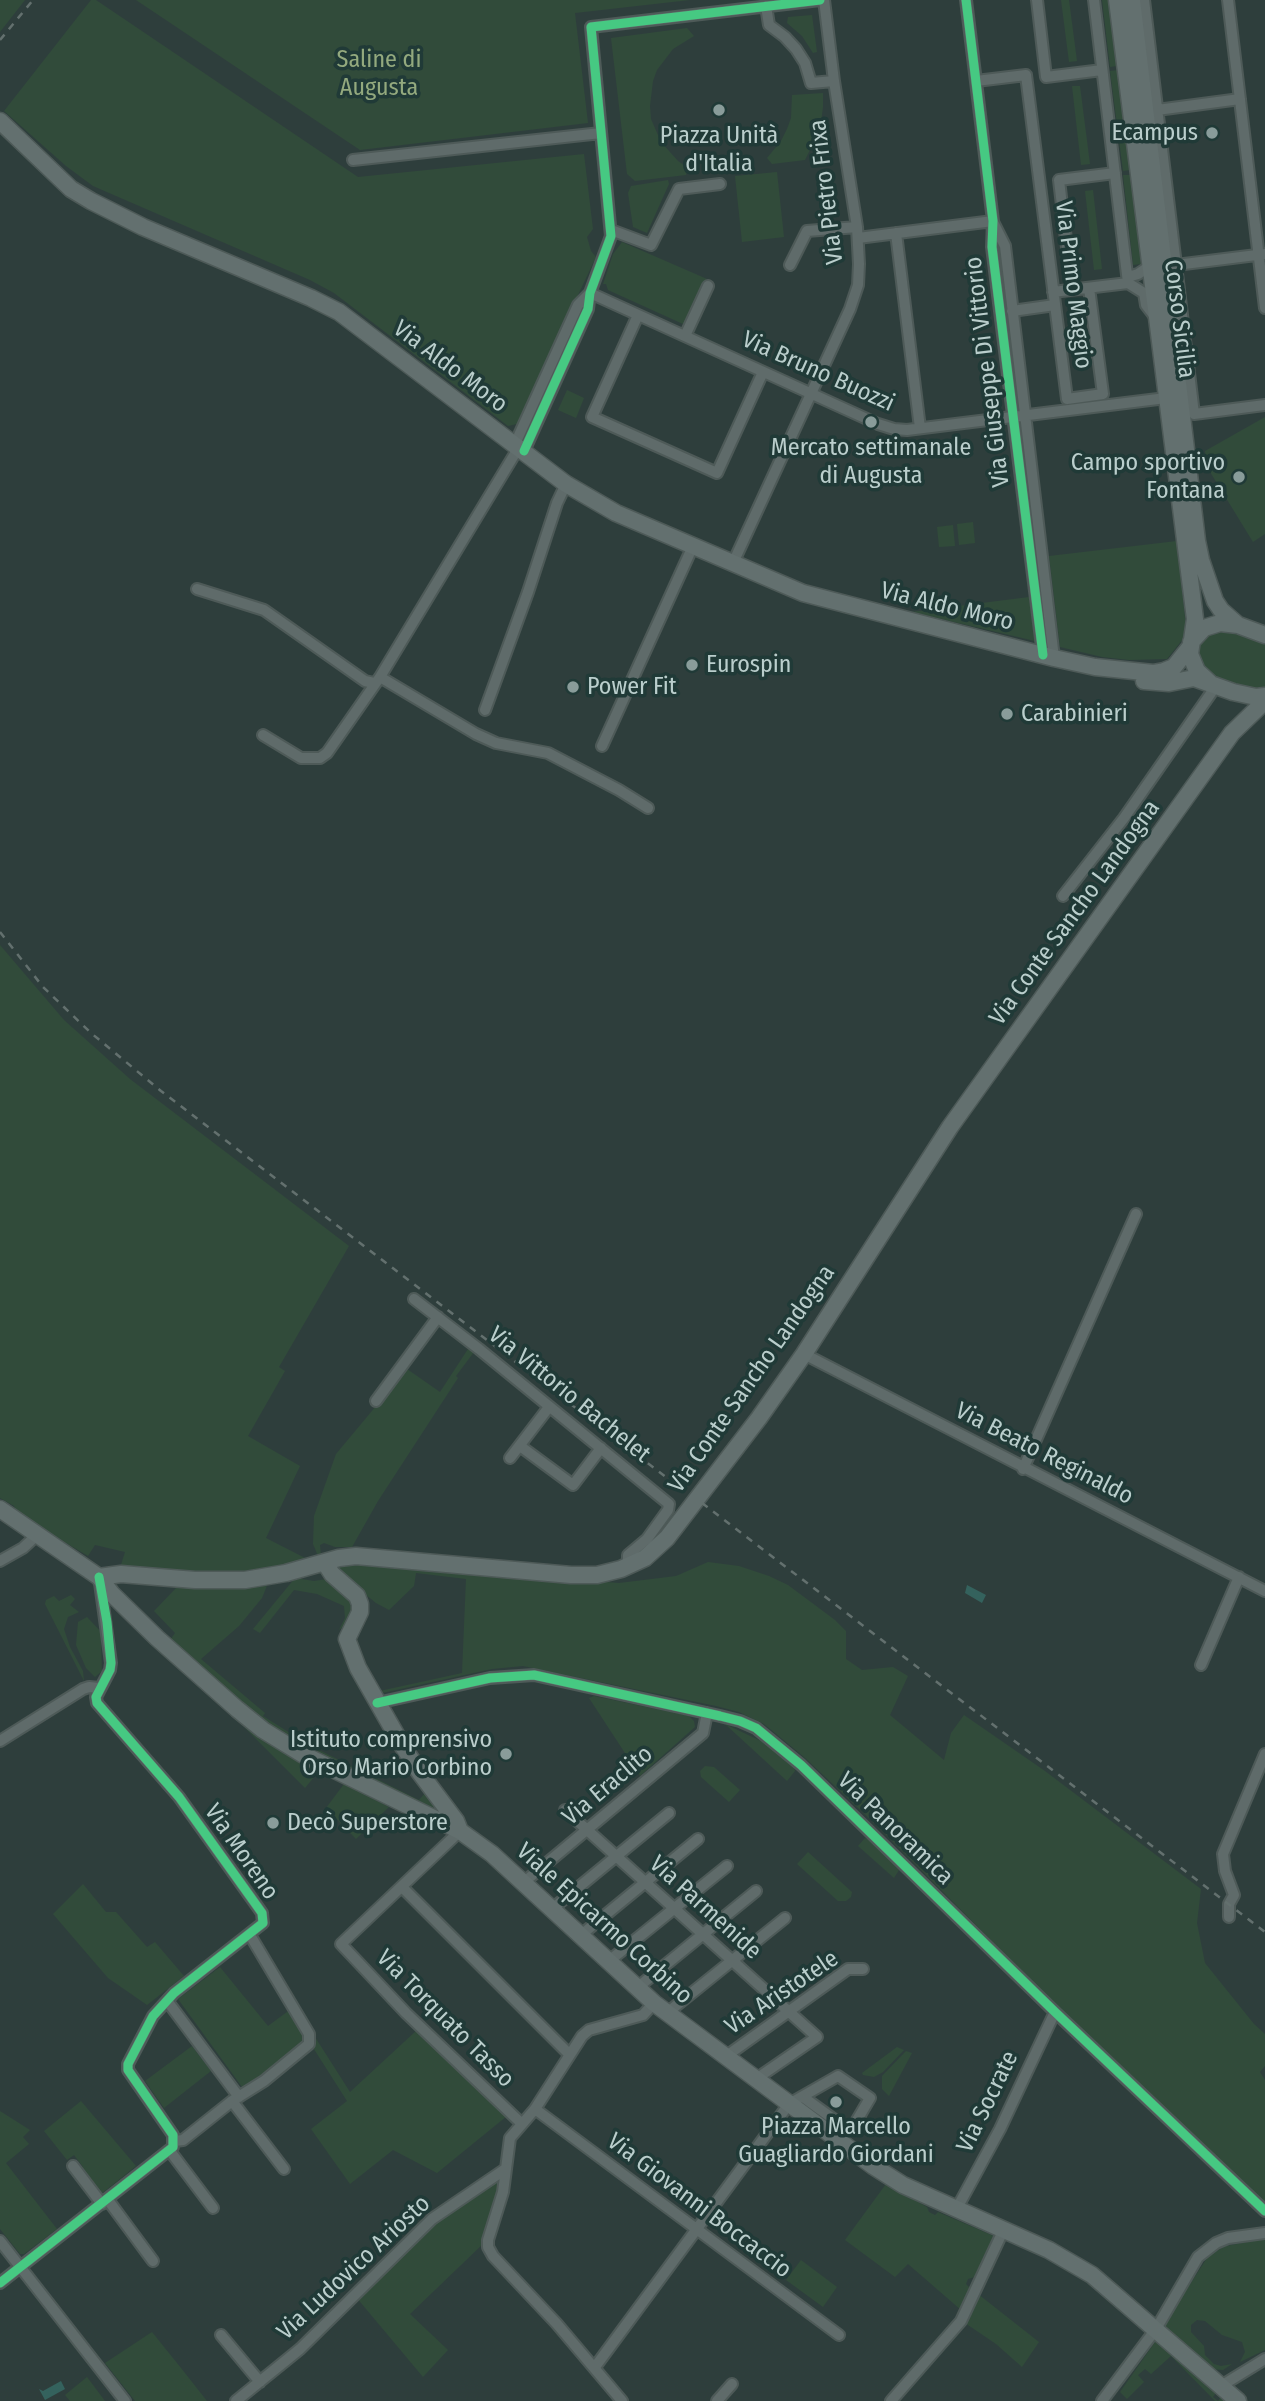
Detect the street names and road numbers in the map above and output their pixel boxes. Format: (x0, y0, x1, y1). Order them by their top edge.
street label: Via Pietro Frixa (804, 118, 850, 266)
street label: Via Primo Maggio (1048, 200, 1098, 370)
street label: Via Giuseppe Di Vittorio (960, 255, 1016, 489)
street label: Corso Sicilia (1157, 258, 1201, 380)
street label: Via Aldo Moro (387, 315, 513, 419)
street label: Via Bruno Buozzi (737, 326, 899, 418)
street label: Via Aldo Moro (878, 577, 1016, 637)
street label: Via Conte Sancho Landogna (984, 795, 1166, 1031)
street label: Via Conte Sancho Landogna (662, 1260, 842, 1498)
street label: Via Vittorio Bachelet (482, 1321, 656, 1469)
street label: Via Beato Reginaldo (950, 1397, 1138, 1511)
street label: Via Eraclito (557, 1740, 659, 1832)
street label: Via Panoramica (831, 1767, 959, 1891)
street label: Via Moreno (198, 1799, 284, 1905)
street label: Viale Epicarmo Corbino (510, 1837, 698, 2011)
street label: Via Parmenide (643, 1850, 767, 1966)
street label: Via Torquato Tasso (370, 1944, 520, 2094)
street label: Via Aristotele (720, 1945, 844, 2041)
street label: Via Socrate (951, 2047, 1025, 2157)
street label: Via Giovanni Boccaccio (601, 2127, 797, 2285)
street label: Via Ludovico Ariosto (272, 2190, 436, 2346)

